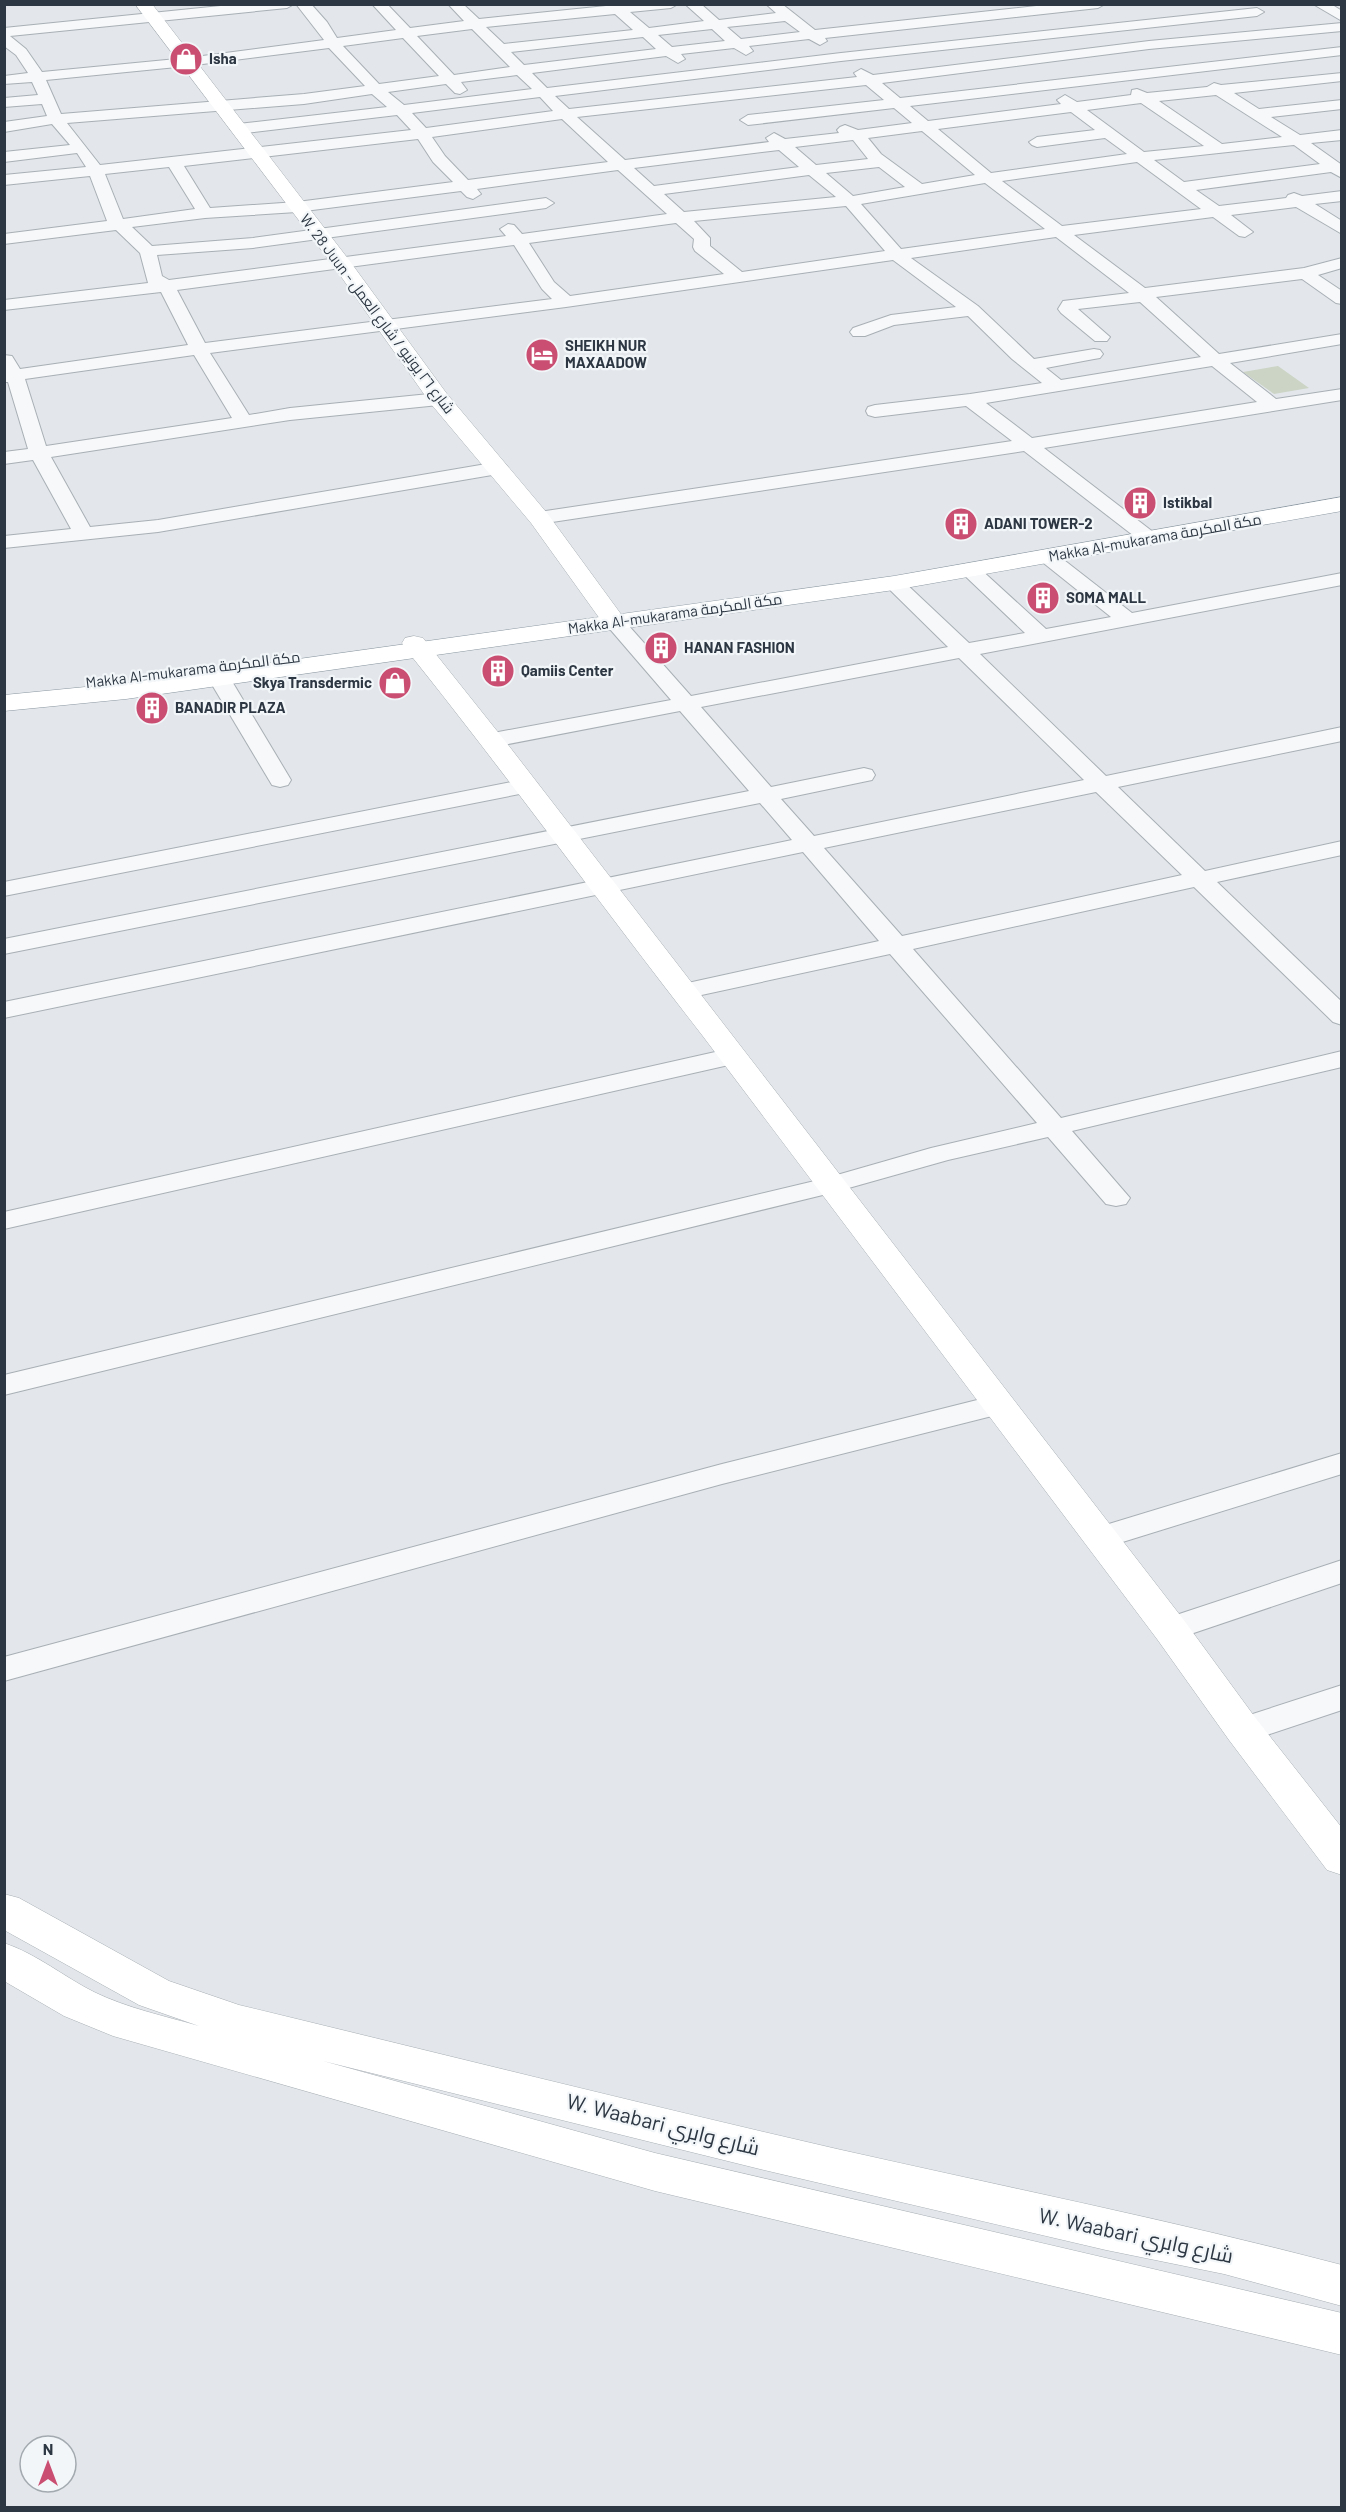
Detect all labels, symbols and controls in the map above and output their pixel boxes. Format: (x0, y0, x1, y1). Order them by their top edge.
shop icon: Isha (168, 41, 204, 77)
place label: Isha (209, 49, 237, 67)
street label: W. 28 Juun - شارع ٢٦ يونيو / شارع العمل (294, 210, 459, 419)
place label: SHEIKH NUR MAXAADOW (565, 336, 647, 371)
hotel icon: SHEIKH NUR MAXAADOW (524, 337, 560, 373)
building icon: Istikbal (1122, 485, 1158, 521)
place label: Istikbal (1163, 493, 1212, 511)
building icon: ADANI TOWER-2 (943, 506, 979, 542)
street label: Makka Al-mukarama مكة المكرمة (1047, 509, 1263, 566)
place label: ADANI TOWER-2 (984, 514, 1093, 532)
building icon: SOMA MALL (1025, 580, 1061, 616)
place label: SOMA MALL (1066, 588, 1146, 606)
street label: Makka Al-mukarama مكة المكرمة (567, 589, 783, 638)
building icon: HANAN FASHION (643, 630, 679, 666)
place label: HANAN FASHION (684, 638, 795, 656)
street label: Makka Al-mukarama مكة المكرمة (84, 647, 301, 692)
building icon: Qamiis Center (480, 653, 516, 689)
place label: Qamiis Center (521, 661, 614, 679)
shop icon: Skya Transdermic (377, 665, 413, 701)
place label: Skya Transdermic (253, 673, 372, 691)
building icon: BANADIR PLAZA (134, 690, 170, 726)
place label: BANADIR PLAZA (175, 698, 286, 716)
street label: W. Waabari شارع وابري (563, 2087, 763, 2165)
street label: W. Waabari شارع وابري (1036, 2202, 1236, 2272)
north arrow (18, 2434, 78, 2494)
text: N (43, 2439, 53, 2458)

